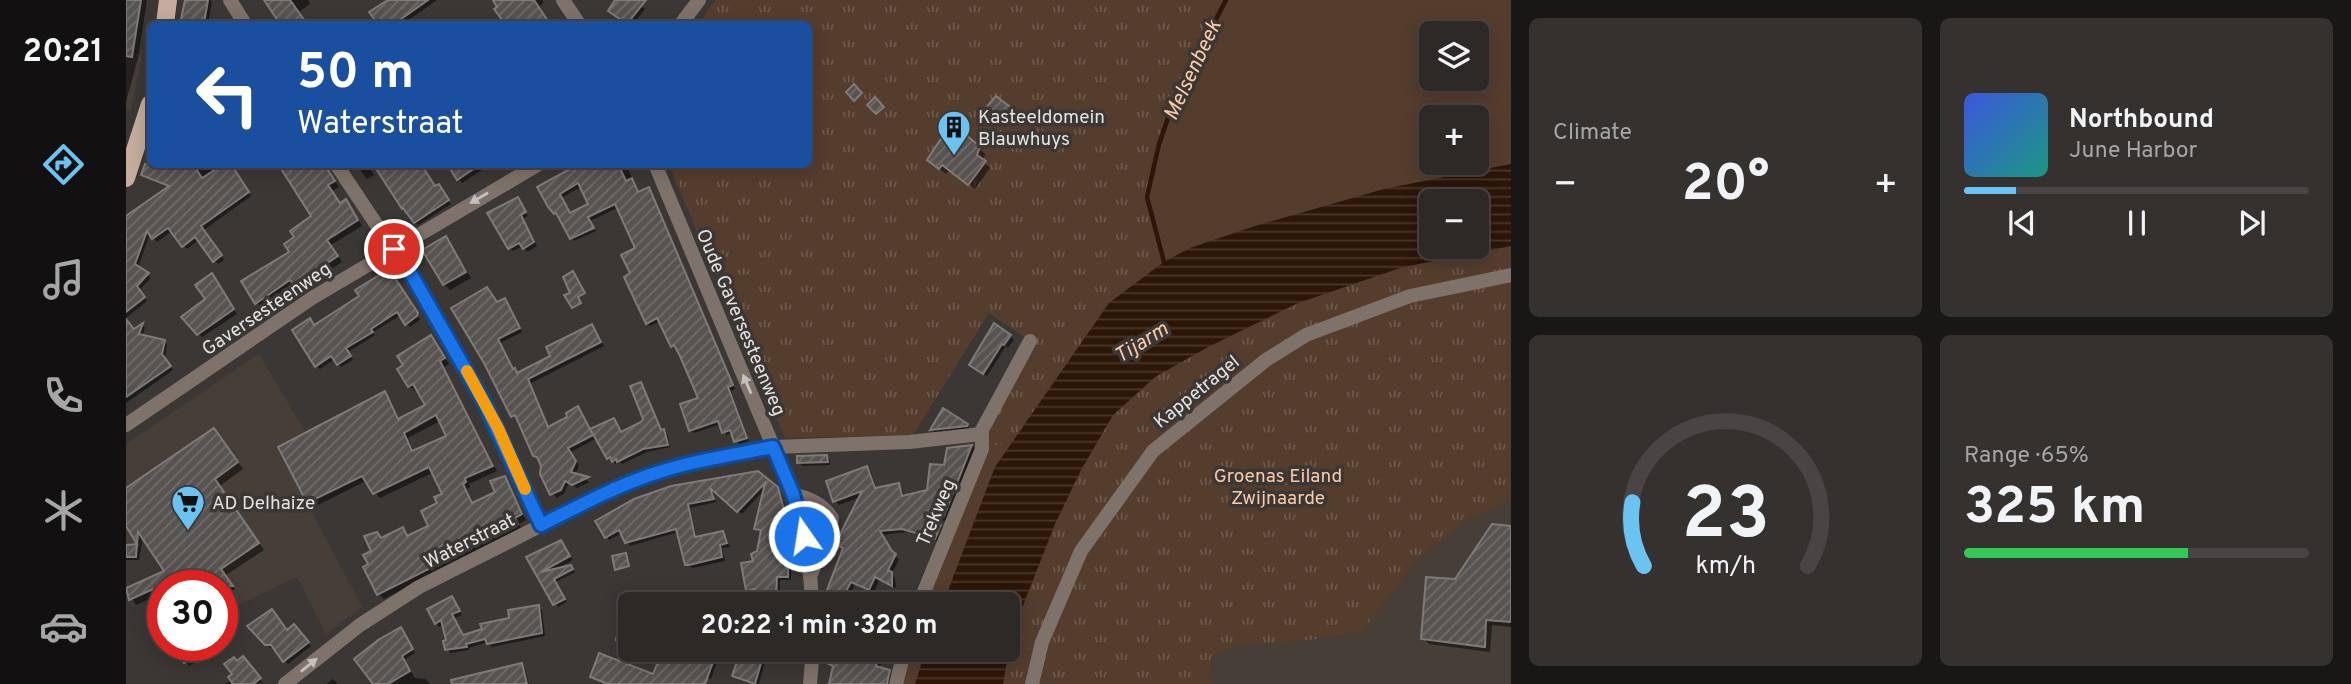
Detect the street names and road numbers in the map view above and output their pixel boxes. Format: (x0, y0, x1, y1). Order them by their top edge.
street label: Oude Gaversesteenweg (690, 226, 790, 420)
street label: Gaversesteenweg (198, 258, 336, 362)
street label: Kappetragel (1149, 351, 1245, 435)
street label: Trekweg (912, 475, 962, 550)
street label: Waterstraat (420, 509, 519, 575)

